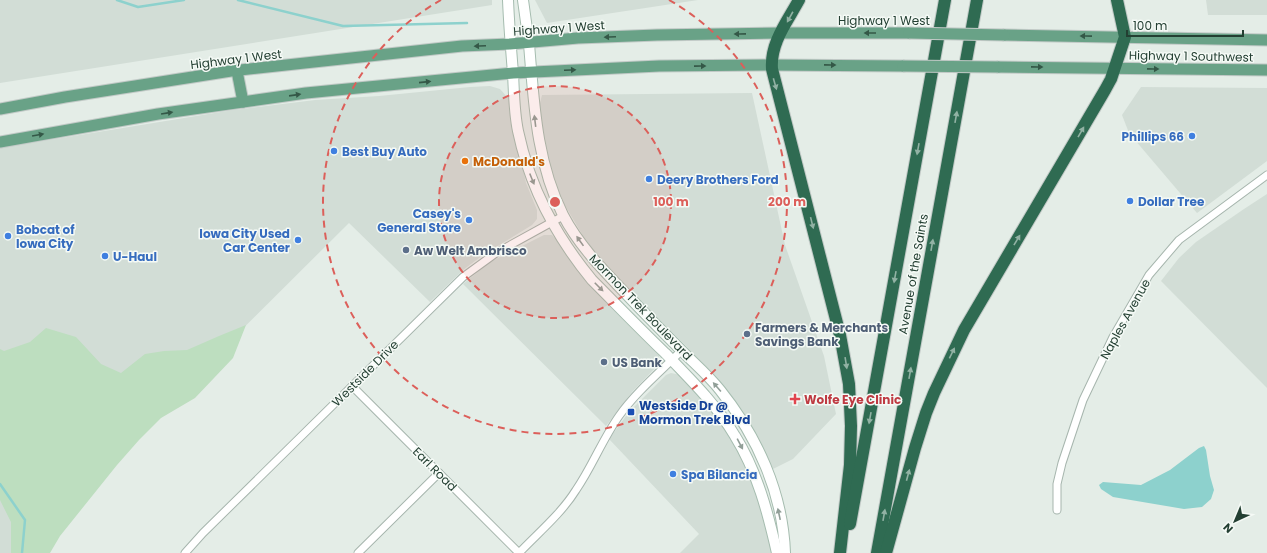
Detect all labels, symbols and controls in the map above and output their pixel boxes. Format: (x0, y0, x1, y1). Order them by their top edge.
one-way arrow (787, 11, 793, 22)
street label: Highway 1 West (838, 12, 930, 29)
scale bar (1127, 12, 1243, 38)
street label: Highway 1 West (513, 16, 605, 40)
text: 100 m (1133, 17, 1167, 34)
one-way arrow (734, 30, 746, 37)
one-way arrow (863, 30, 876, 36)
one-way arrow (1079, 33, 1092, 39)
one-way arrow (603, 34, 616, 40)
one-way arrow (474, 42, 486, 49)
street label: Highway 1 West (189, 45, 283, 73)
street label: Highway 1 Southwest (1129, 46, 1253, 66)
one-way arrow (694, 62, 706, 69)
one-way arrow (824, 62, 837, 68)
one-way arrow (1031, 64, 1043, 71)
one-way arrow (1147, 66, 1160, 72)
one-way arrow (564, 67, 577, 73)
one-way arrow (419, 78, 431, 85)
one-way arrow (772, 78, 778, 90)
one-way arrow (289, 92, 301, 98)
one-way arrow (160, 110, 173, 116)
one-way arrow (953, 111, 959, 123)
one-way arrow (532, 115, 538, 127)
one-way arrow (1077, 126, 1084, 138)
place label: Phillips 66 (1122, 128, 1184, 145)
marker: Phillips 66 (1187, 131, 1197, 141)
one-way arrow (32, 132, 45, 138)
one-way arrow (915, 142, 921, 155)
place label: Best Buy Auto (342, 143, 427, 160)
marker: Best Buy Auto (329, 146, 339, 156)
place label: McDonald's (473, 153, 545, 170)
marker: McDonald's (460, 156, 470, 166)
place label: Deery Brothers Ford (657, 171, 779, 188)
one-way arrow (530, 174, 536, 186)
marker: Deery Brothers Ford (644, 174, 654, 184)
text: 100 m (653, 193, 689, 210)
text: 200 m (768, 193, 806, 210)
place label: Dollar Tree (1138, 193, 1205, 210)
centre of rings (548, 195, 562, 209)
marker: Dollar Tree (1125, 196, 1135, 206)
place label: Casey's General Store (377, 205, 462, 236)
street label: Avenue of the Saints (894, 212, 932, 336)
marker: Casey's General Store (464, 215, 474, 225)
one-way arrow (809, 217, 815, 229)
place label: Bobcat of Iowa City (16, 221, 75, 252)
place label: Iowa City Used Car Center (199, 225, 290, 256)
marker: Bobcat of Iowa City (3, 231, 13, 241)
marker: Iowa City Used Car Center (293, 235, 303, 245)
one-way arrow (1014, 235, 1021, 246)
one-way arrow (576, 236, 584, 246)
one-way arrow (930, 239, 936, 251)
place label: Aw Welt Ambrisco (414, 242, 527, 259)
marker: Aw Welt Ambrisco (401, 245, 411, 255)
place label: U-Haul (113, 248, 157, 265)
street label: Mormon Trek Boulevard (586, 250, 696, 364)
marker: U-Haul (100, 251, 110, 261)
one-way arrow (892, 270, 898, 283)
street label: Naples Avenue (1096, 276, 1154, 362)
one-way arrow (594, 282, 604, 292)
place label: Farmers & Merchants Savings Bank (755, 319, 888, 350)
marker: Farmers & Merchants Savings Bank (742, 329, 752, 339)
street label: Westside Drive (328, 336, 402, 410)
one-way arrow (949, 347, 955, 359)
place label: US Bank (612, 354, 663, 371)
marker: US Bank (599, 357, 609, 367)
one-way arrow (843, 357, 849, 369)
one-way arrow (907, 367, 913, 379)
one-way arrow (713, 381, 722, 392)
place label: Wolfe Eye Clinic (804, 391, 901, 408)
marker: Wolfe Eye Clinic (789, 393, 801, 405)
place label: Westside Dr @ Mormon Trek Blvd (639, 397, 750, 428)
marker: Westside Dr @ Mormon Trek Blvd (626, 407, 636, 417)
one-way arrow (866, 412, 872, 424)
one-way arrow (737, 439, 743, 450)
street label: Earl Road (409, 443, 461, 495)
place label: Spa Bilancia (681, 466, 757, 483)
marker: Spa Bilancia (668, 469, 678, 479)
one-way arrow (905, 469, 911, 481)
north arrow (1215, 501, 1255, 541)
one-way arrow (776, 508, 782, 521)
one-way arrow (881, 509, 887, 521)
text: N (1220, 520, 1237, 537)

